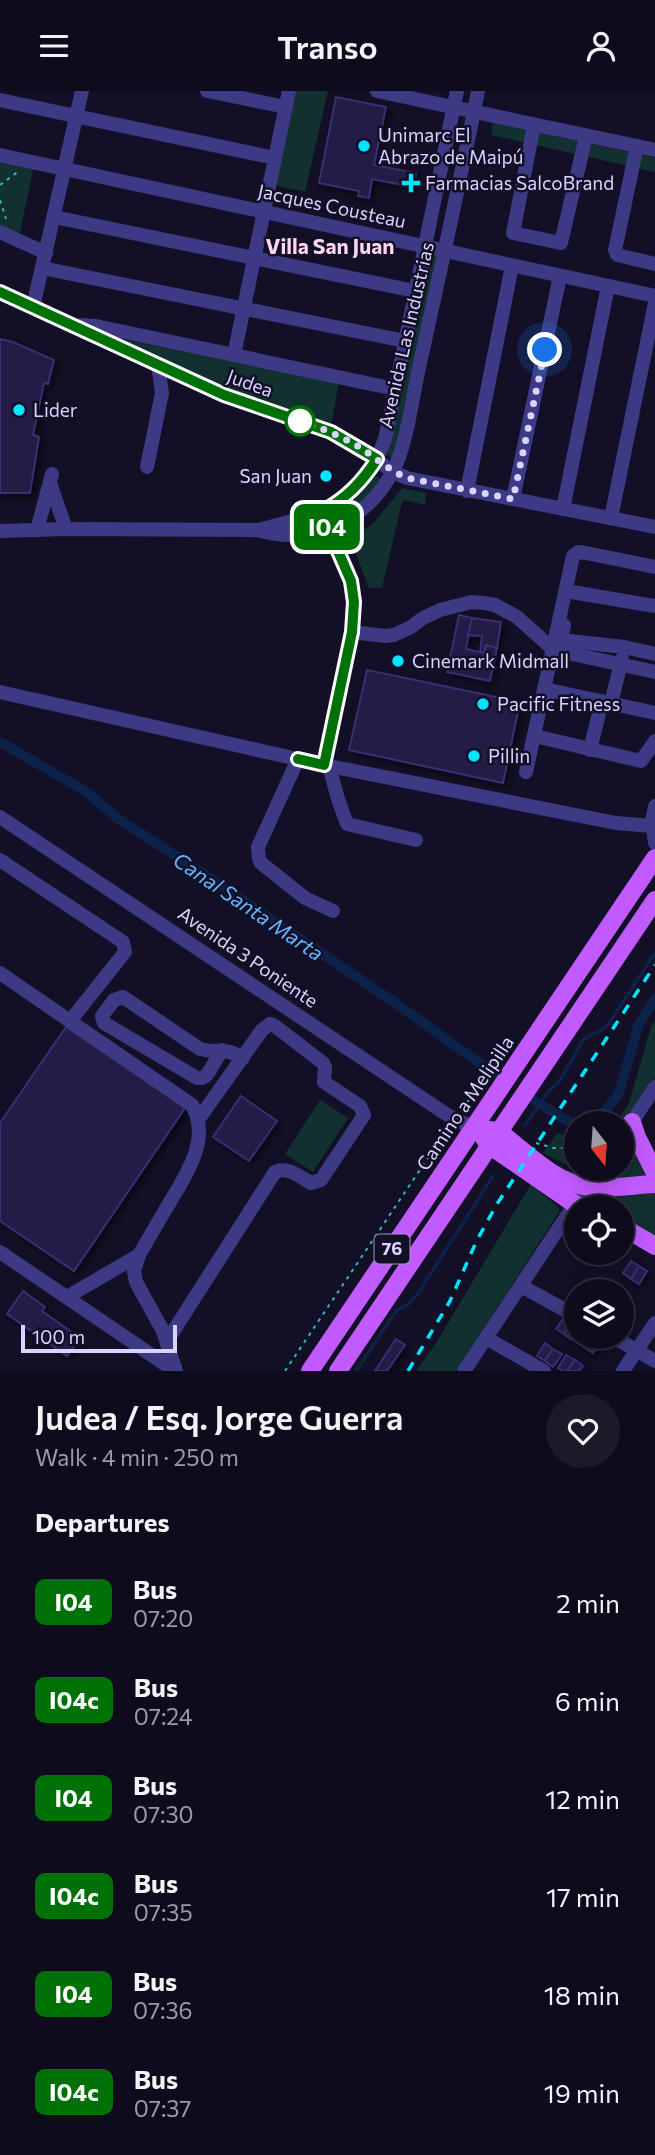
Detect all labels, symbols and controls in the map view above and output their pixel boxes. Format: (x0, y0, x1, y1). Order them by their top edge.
text: Transo (277, 26, 378, 66)
icon: menu (35, 27, 73, 65)
icon: person (582, 27, 620, 65)
place label: Unimarc El Abrazo de Maipú (378, 123, 523, 168)
marker: Unimarc El Abrazo de Maipú (356, 138, 372, 154)
place label: Farmacias SalcoBrand (425, 171, 614, 194)
marker: Farmacias SalcoBrand (403, 175, 419, 191)
street label: Jacques Cousteau (256, 179, 408, 232)
district label: Villa San Juan (265, 233, 395, 258)
street label: Avenida Las Industrias (373, 240, 438, 430)
your location (527, 332, 562, 367)
street label: Judea (224, 364, 276, 401)
place label: Lider (33, 398, 78, 421)
marker: Lider (11, 402, 27, 418)
unlabelled marker (285, 406, 315, 436)
place label: San Juan (239, 464, 312, 487)
marker: San Juan (318, 468, 334, 484)
line badge: I04 (287, 504, 367, 550)
text: I04 (308, 512, 346, 541)
place label: Cinemark Midmall (412, 649, 569, 672)
marker: Cinemark Midmall (390, 653, 406, 669)
place label: Pacific Fitness (497, 692, 620, 715)
marker: Pacific Fitness (475, 696, 491, 712)
place label: Pillin (488, 744, 530, 767)
marker: Pillin (466, 748, 482, 764)
water label: Canal Santa Marta (169, 846, 329, 965)
street label: Avenida 3 Poniente (174, 901, 323, 1012)
street label: Camino a Melipilla (411, 1031, 518, 1174)
north arrow (564, 1111, 634, 1181)
map controls (564, 1111, 634, 1349)
button: locate (564, 1195, 634, 1265)
road number: 76 (374, 1234, 410, 1263)
button: layers (564, 1279, 634, 1349)
scale bar (21, 1322, 177, 1354)
text: 100 m (32, 1325, 85, 1348)
button: heart (546, 1394, 620, 1468)
text: Judea / Esq. Jorge Guerra (35, 1396, 403, 1437)
text: Walk · 4 min · 250 m (35, 1443, 239, 1471)
text: Departures (35, 1506, 170, 1537)
text: Bus (133, 1573, 177, 1604)
text: I04 (54, 1587, 93, 1616)
text: 2 min (556, 1587, 620, 1618)
text: 07:20 (133, 1604, 193, 1632)
text: Bus (134, 1671, 178, 1702)
text: I04c (49, 1685, 99, 1714)
text: 6 min (555, 1685, 620, 1716)
text: 07:24 (134, 1702, 193, 1730)
text: Bus (133, 1769, 177, 1800)
text: I04 (54, 1783, 93, 1812)
text: 12 min (545, 1783, 620, 1814)
text: 07:30 (133, 1800, 194, 1828)
text: Bus (134, 1867, 178, 1898)
text: I04c (49, 1881, 99, 1910)
text: 17 min (546, 1881, 620, 1912)
text: 07:35 (134, 1898, 193, 1926)
text: Bus (133, 1965, 177, 1996)
text: I04 (54, 1979, 93, 2008)
text: 18 min (544, 1979, 620, 2010)
text: 07:36 (133, 1996, 193, 2024)
text: Bus (134, 2063, 178, 2094)
text: I04c (49, 2077, 99, 2106)
text: 19 min (544, 2077, 620, 2108)
text: 07:37 (134, 2094, 192, 2122)

